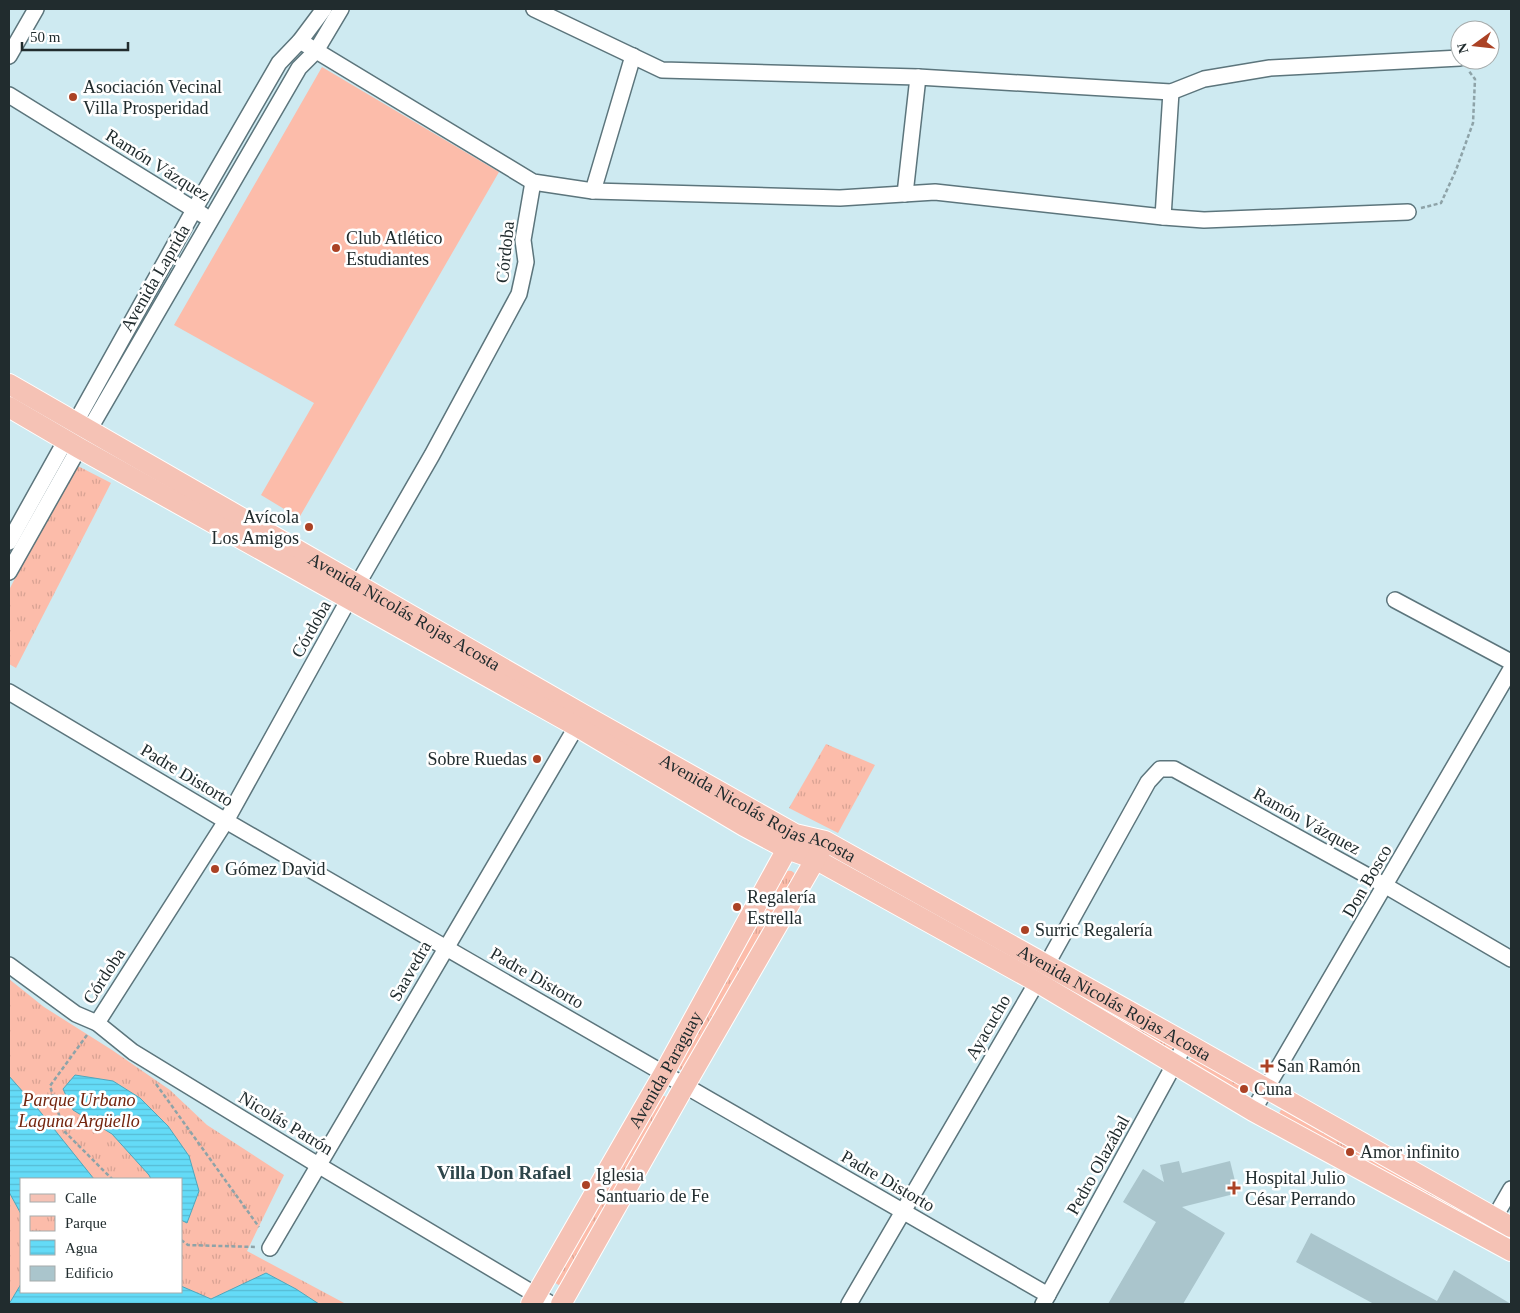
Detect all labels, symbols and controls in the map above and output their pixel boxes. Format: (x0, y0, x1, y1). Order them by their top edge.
scale bar (22, 20, 129, 52)
north arrow (1450, 20, 1500, 70)
text: 50 m (30, 29, 61, 45)
text: N (1454, 41, 1471, 55)
place label: Asociación Vecinal Villa Prosperidad (83, 77, 222, 118)
marker: Asociación Vecinal Villa Prosperidad (67, 91, 79, 103)
street label: Ramón Vázquez (102, 125, 214, 205)
street label: Córdoba (492, 220, 518, 284)
street label: Avenida Laprida (116, 221, 194, 335)
place label: Club Atlético Estudiantes (346, 228, 443, 269)
marker: Club Atlético Estudiantes (330, 242, 342, 254)
place label: Avícola Los Amigos (211, 507, 299, 548)
marker: Avícola Los Amigos (303, 521, 315, 533)
street label: Avenida Nicolás Rojas Acosta (305, 548, 504, 675)
street label: Córdoba (287, 597, 335, 661)
street label: Padre Distorto (137, 740, 237, 810)
place label: Sobre Ruedas (428, 749, 527, 769)
street label: Avenida Nicolás Rojas Acosta (656, 750, 859, 866)
marker: Sobre Ruedas (531, 753, 543, 765)
street label: Ramón Vázquez (1250, 783, 1364, 859)
street label: Don Bosco (1338, 841, 1396, 921)
place label: Gómez David (225, 859, 325, 879)
marker: Gómez David (209, 863, 221, 875)
place label: Regalería Estrella (747, 887, 816, 928)
marker: Regalería Estrella (731, 901, 743, 913)
place label: Surric Regalería (1035, 920, 1152, 940)
marker: Surric Regalería (1019, 924, 1031, 936)
street label: Saavedra (385, 937, 435, 1005)
street label: Avenida Nicolás Rojas Acosta (1014, 941, 1214, 1065)
street label: Padre Distorto (487, 943, 587, 1013)
street label: Córdoba (79, 945, 129, 1007)
street label: Ayacucho (962, 991, 1014, 1063)
street label: Avenida Paraguay (624, 1008, 706, 1132)
place label: San Ramón (1277, 1056, 1361, 1076)
marker: San Ramón (1261, 1060, 1273, 1072)
place label: Cuna (1254, 1079, 1292, 1099)
marker: Cuna (1238, 1083, 1250, 1095)
street label: Nicolás Patrón (235, 1087, 337, 1159)
park label: Parque Urbano Laguna Argüello (17, 1090, 140, 1131)
street label: Pedro Olazábal (1062, 1112, 1134, 1218)
place label: Amor infinito (1360, 1142, 1460, 1162)
street label: Padre Distorto (838, 1146, 938, 1216)
marker: Amor infinito (1344, 1146, 1356, 1158)
district label: Villa Don Rafael (437, 1162, 571, 1183)
place label: Iglesia Santuario de Fe (596, 1165, 709, 1206)
place label: Hospital Julio César Perrando (1245, 1168, 1355, 1209)
legend (20, 1178, 182, 1293)
marker: Iglesia Santuario de Fe (580, 1179, 592, 1191)
marker: Hospital Julio César Perrando (1227, 1181, 1241, 1195)
text: Calle (65, 1190, 97, 1206)
text: Parque (65, 1215, 107, 1231)
text: Agua (65, 1240, 98, 1256)
text: Edificio (65, 1265, 113, 1281)

